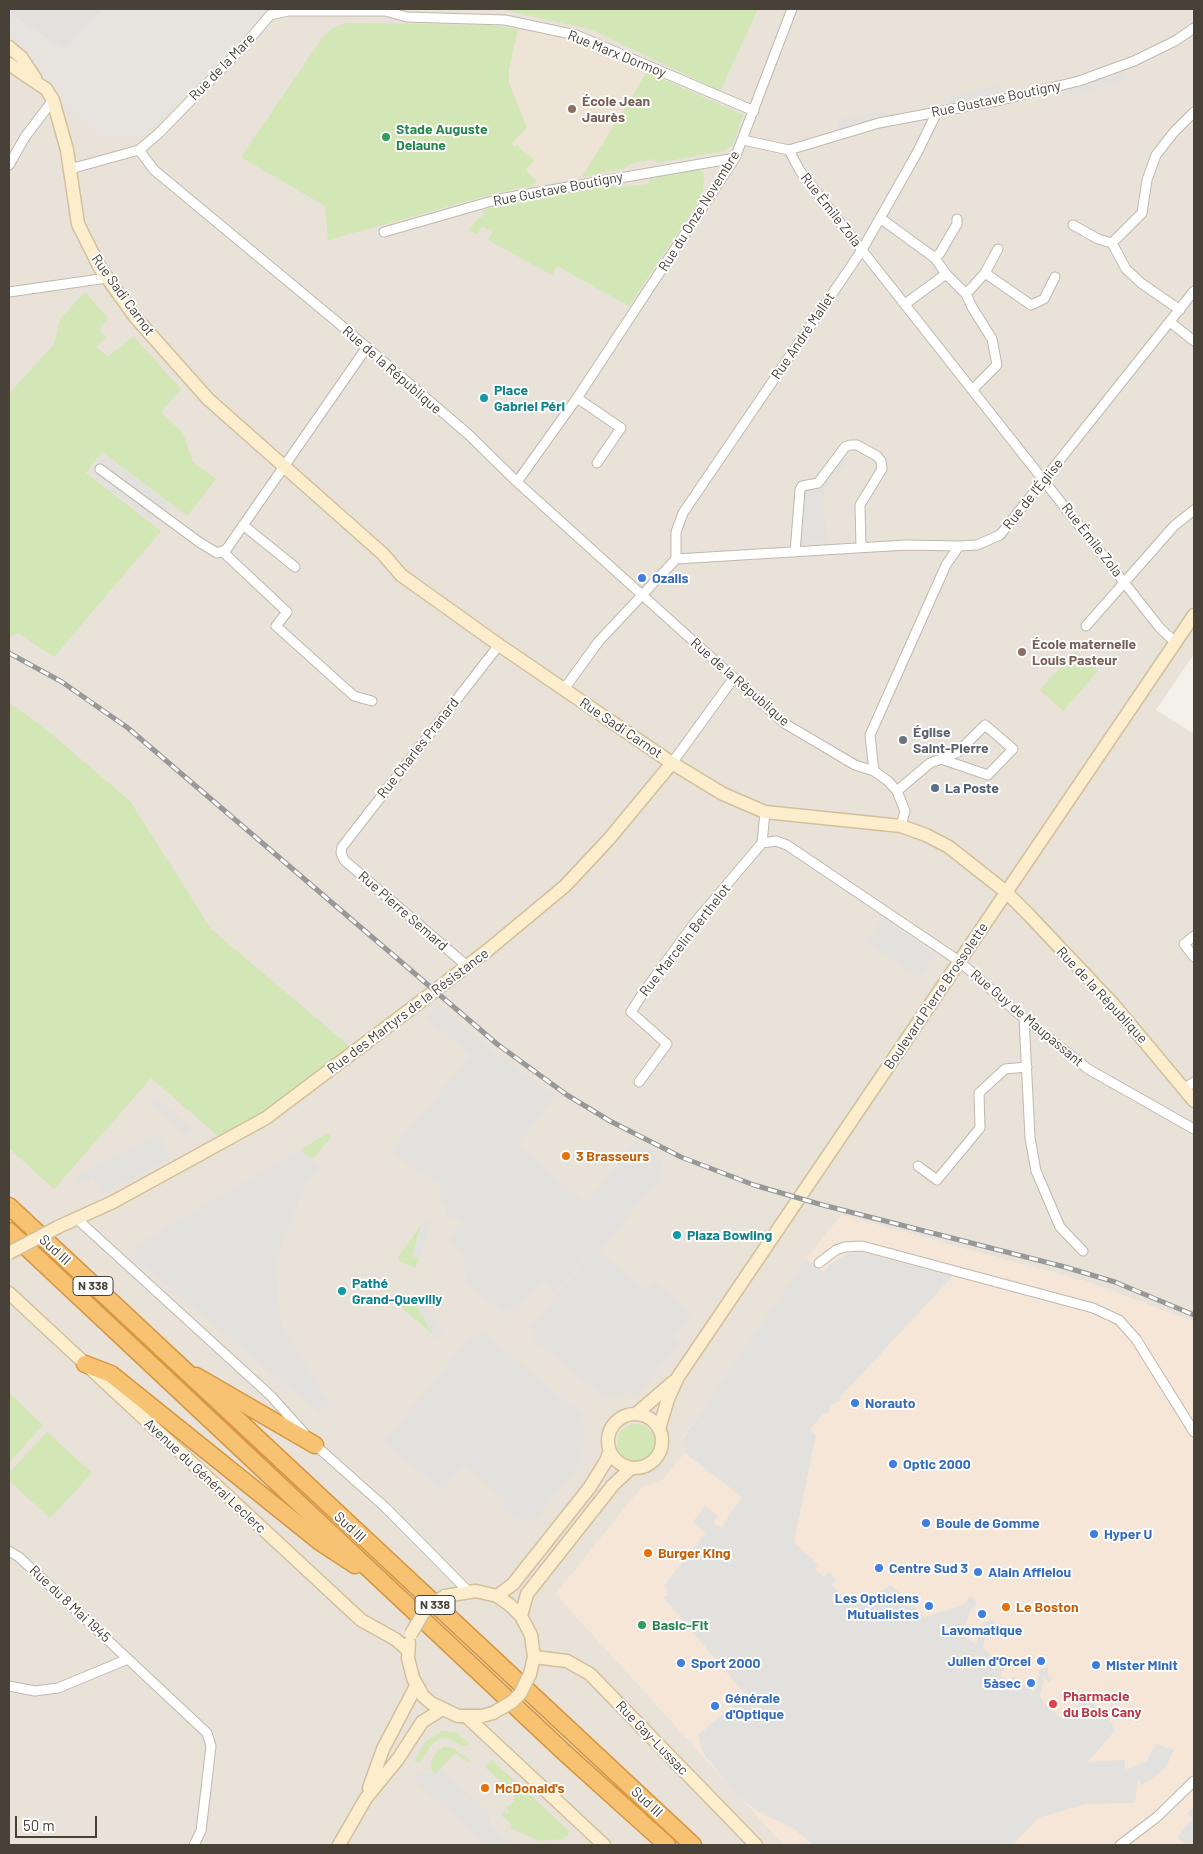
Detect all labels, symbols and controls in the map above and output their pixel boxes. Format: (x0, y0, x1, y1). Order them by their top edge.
street label: Rue Marx Dormoy (565, 27, 669, 81)
street label: Rue de la Mare (186, 30, 258, 104)
street label: Rue Gustave Boutigny (930, 77, 1062, 121)
place label: École Jean Jaurès (582, 93, 650, 125)
marker: École Jean Jaurès (566, 103, 578, 115)
place label: Stade Auguste Delaune (396, 121, 488, 154)
marker: Stade Auguste Delaune (380, 131, 392, 143)
street label: Rue du Onze Novembre (655, 147, 743, 275)
street label: Rue Gustave Boutigny (492, 168, 624, 210)
street label: Rue Émile Zola (797, 170, 865, 250)
street label: Rue Sadi Carnot (88, 251, 158, 339)
street label: Rue André Mallet (768, 289, 838, 383)
street label: Rue de la République (339, 322, 445, 418)
place label: Place Gabriel Péri (494, 382, 565, 414)
marker: Place Gabriel Péri (478, 392, 490, 404)
street label: Rue de l'Église (999, 455, 1067, 533)
street label: Rue Émile Zola (1058, 500, 1126, 580)
place label: Ozalis (652, 570, 689, 586)
marker: Ozalis (636, 572, 648, 584)
street label: Rue de la République (687, 634, 793, 730)
place label: École maternelle Louis Pasteur (1032, 636, 1136, 669)
marker: École maternelle Louis Pasteur (1016, 646, 1028, 658)
street label: Rue Sadi Carnot (576, 694, 666, 762)
street label: Rue Charles Pranard (374, 695, 462, 801)
place label: Église Saint-Pierre (913, 724, 989, 756)
marker: Église Saint-Pierre (897, 734, 909, 746)
place label: La Poste (945, 780, 999, 796)
marker: La Poste (929, 782, 941, 794)
street label: Rue Pierre Semard (355, 868, 451, 954)
street label: Rue Marcelin Berthelot (636, 881, 734, 999)
street label: Boulevard Pierre Brossolette (881, 919, 991, 1073)
street label: Rue de la République (1053, 943, 1151, 1047)
street label: Rue des Martyrs de la Résistance (324, 945, 492, 1077)
street label: Rue Guy de Maupassant (967, 966, 1087, 1070)
place label: 3 Brasseurs (576, 1148, 649, 1164)
marker: 3 Brasseurs (560, 1150, 572, 1162)
place label: Plaza Bowling (687, 1227, 772, 1243)
marker: Plaza Bowling (671, 1229, 683, 1241)
street label: Sud III (36, 1231, 74, 1269)
place label: Pathé Grand-Quevilly (352, 1275, 442, 1308)
road number: N 338 (73, 1276, 113, 1295)
marker: Pathé Grand-Quevilly (336, 1285, 348, 1297)
place label: Norauto (865, 1395, 915, 1411)
marker: Norauto (849, 1397, 861, 1409)
street label: Avenue du Général Leclerc (141, 1415, 269, 1537)
place label: Optic 2000 (903, 1456, 971, 1472)
marker: Optic 2000 (887, 1458, 899, 1470)
street label: Sud III (331, 1508, 369, 1546)
place label: Boule de Gomme (936, 1515, 1040, 1531)
marker: Boule de Gomme (920, 1517, 932, 1529)
place label: Hyper U (1104, 1526, 1152, 1542)
marker: Hyper U (1088, 1528, 1100, 1540)
place label: Burger King (658, 1545, 731, 1561)
marker: Burger King (642, 1547, 654, 1559)
place label: Centre Sud 3 (889, 1560, 968, 1576)
street label: Rue du 8 Mai 1945 (26, 1562, 114, 1646)
marker: Centre Sud 3 (873, 1562, 885, 1574)
place label: Alain Afflelou (988, 1564, 1071, 1580)
marker: Alain Afflelou (972, 1566, 984, 1578)
place label: Les Opticiens Mutualistes (835, 1590, 919, 1622)
road number: N 338 (415, 1596, 455, 1614)
place label: Le Boston (1016, 1599, 1079, 1615)
marker: Les Opticiens Mutualistes (923, 1600, 935, 1612)
marker: Le Boston (1000, 1601, 1012, 1613)
marker: Lavomatique (976, 1608, 988, 1620)
place label: Basic-Fit (652, 1617, 709, 1633)
marker: Basic-Fit (636, 1619, 648, 1631)
place label: Lavomatique (942, 1622, 1022, 1638)
place label: Julien d'Orcel (947, 1653, 1031, 1669)
place label: Sport 2000 (691, 1655, 760, 1671)
marker: Julien d'Orcel (1035, 1655, 1047, 1667)
marker: Sport 2000 (675, 1657, 687, 1669)
place label: Mister Minit (1106, 1657, 1178, 1673)
marker: Mister Minit (1090, 1659, 1102, 1671)
place label: 5àsec (984, 1675, 1021, 1691)
marker: 5àsec (1025, 1677, 1037, 1689)
place label: Pharmacie du Bois Cany (1063, 1688, 1141, 1720)
place label: Générale d'Optique (725, 1690, 784, 1722)
street label: Rue Gay-Lussac (612, 1697, 692, 1779)
marker: Pharmacie du Bois Cany (1047, 1698, 1059, 1710)
marker: Générale d'Optique (709, 1700, 721, 1712)
place label: McDonald's (495, 1780, 564, 1796)
marker: McDonald's (479, 1782, 491, 1794)
street label: Sud III (628, 1783, 666, 1821)
scale bar (18, 1806, 100, 1838)
text: 50 m (23, 1816, 55, 1834)

